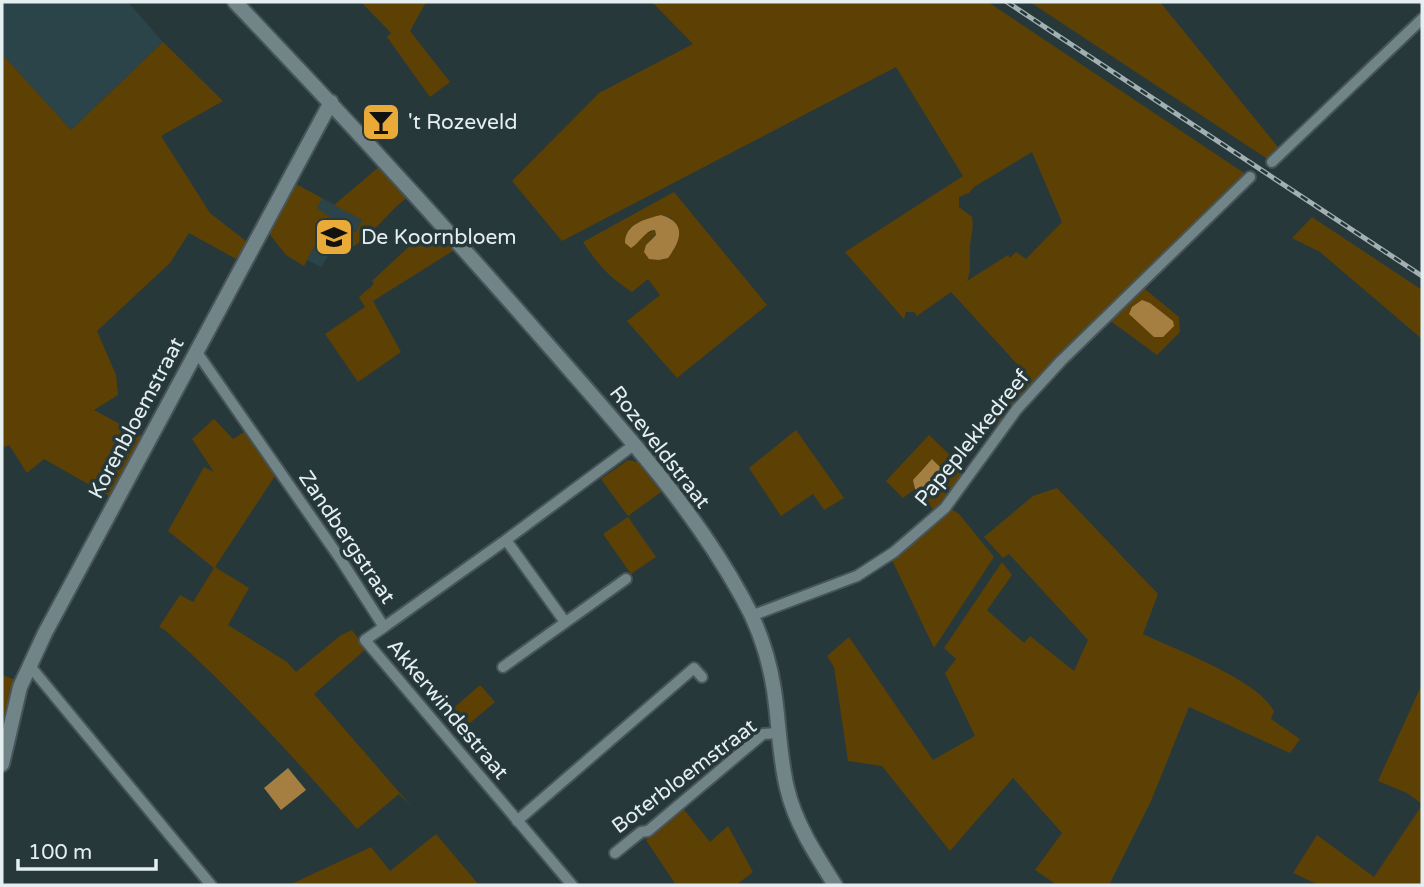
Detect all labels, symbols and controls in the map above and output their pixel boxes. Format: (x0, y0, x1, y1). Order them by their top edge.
bar icon: 't Rozeveld (360, 101, 402, 143)
place label: 't Rozeveld (408, 110, 517, 135)
school or university icon: De Koornbloem (313, 216, 355, 258)
place label: De Koornbloem (361, 225, 517, 250)
street label: Korenbloemstraat (83, 333, 190, 503)
street label: Papeplekkedreef (910, 365, 1035, 512)
street label: Rozeveldstraat (604, 381, 715, 514)
street label: Zandbergstraat (293, 466, 400, 608)
street label: Akkerwindestraat (382, 634, 514, 785)
street label: Boterbloemstraat (607, 714, 762, 839)
scale bar (18, 828, 156, 872)
text: 100 m (28, 840, 92, 865)

